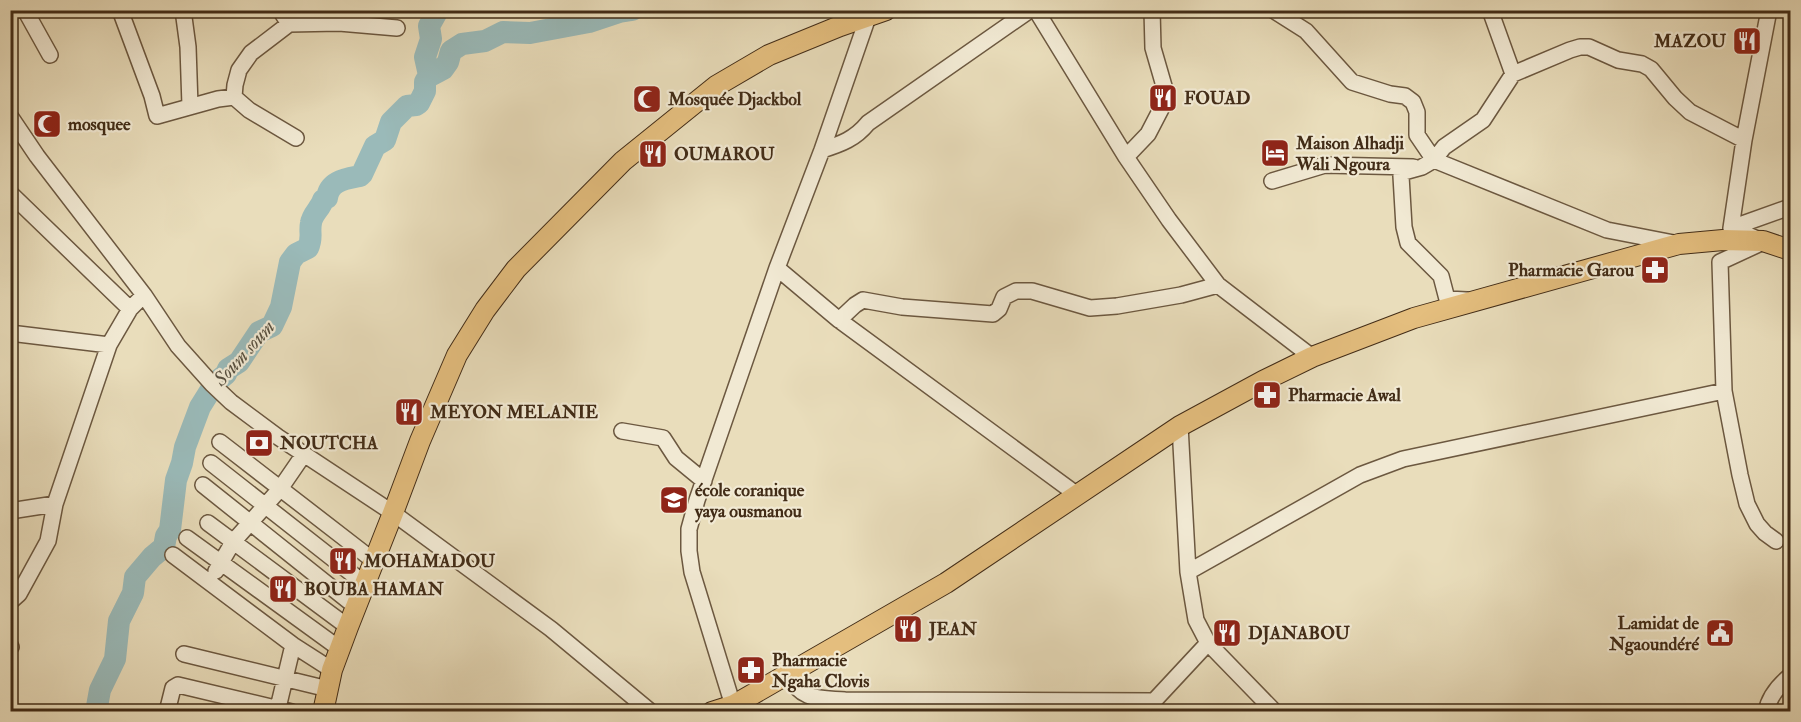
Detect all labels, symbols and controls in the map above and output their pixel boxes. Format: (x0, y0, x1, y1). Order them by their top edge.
restaurant icon: MAZOU (1731, 25, 1763, 57)
place label: MAZOU (1653, 30, 1727, 53)
restaurant icon: FOUAD (1147, 82, 1179, 114)
mosque icon: Mosquée Djackbol (631, 83, 663, 115)
place label: FOUAD (1184, 87, 1251, 110)
place label: Mosquée Djackbol (667, 88, 802, 111)
mosque icon: mosquee (31, 108, 63, 140)
place label: mosquee (68, 113, 131, 136)
place label: Maison Alhadji Wali Ngoura (1295, 132, 1404, 176)
hotel icon: Maison Alhadji Wali Ngoura (1259, 137, 1291, 169)
restaurant icon: OUMAROU (637, 138, 669, 170)
place label: OUMAROU (674, 143, 775, 166)
pharmacy icon: Pharmacie Garou (1639, 254, 1671, 286)
place label: Pharmacie Garou (1508, 259, 1635, 282)
water label: Soum soum (207, 315, 280, 392)
pharmacy icon: Pharmacie Awal (1251, 379, 1283, 411)
place label: Pharmacie Awal (1288, 384, 1401, 407)
restaurant icon: MEYON MELANIE (393, 396, 425, 428)
place label: MEYON MELANIE (429, 401, 598, 424)
bank icon: NOUTCHA (243, 427, 275, 459)
place label: NOUTCHA (279, 432, 379, 455)
place label: école coranique yaya ousmanou (694, 479, 805, 523)
school or university icon: école coranique yaya ousmanou (658, 484, 690, 516)
restaurant icon: MOHAMADOU (327, 545, 359, 577)
place label: MOHAMADOU (363, 550, 496, 573)
restaurant icon: BOUBA HAMAN (267, 573, 299, 605)
place label: BOUBA HAMAN (304, 578, 444, 601)
place label: Lamidat de Ngaoundéré (1608, 612, 1699, 656)
restaurant icon: JEAN (892, 613, 924, 645)
restaurant icon: DJANABOU (1211, 617, 1243, 649)
public building icon: Lamidat de Ngaoundéré (1704, 617, 1736, 649)
place label: JEAN (928, 618, 978, 641)
place label: DJANABOU (1248, 622, 1351, 645)
place label: Pharmacie Ngaha Clovis (771, 649, 870, 693)
pharmacy icon: Pharmacie Ngaha Clovis (735, 654, 767, 686)

